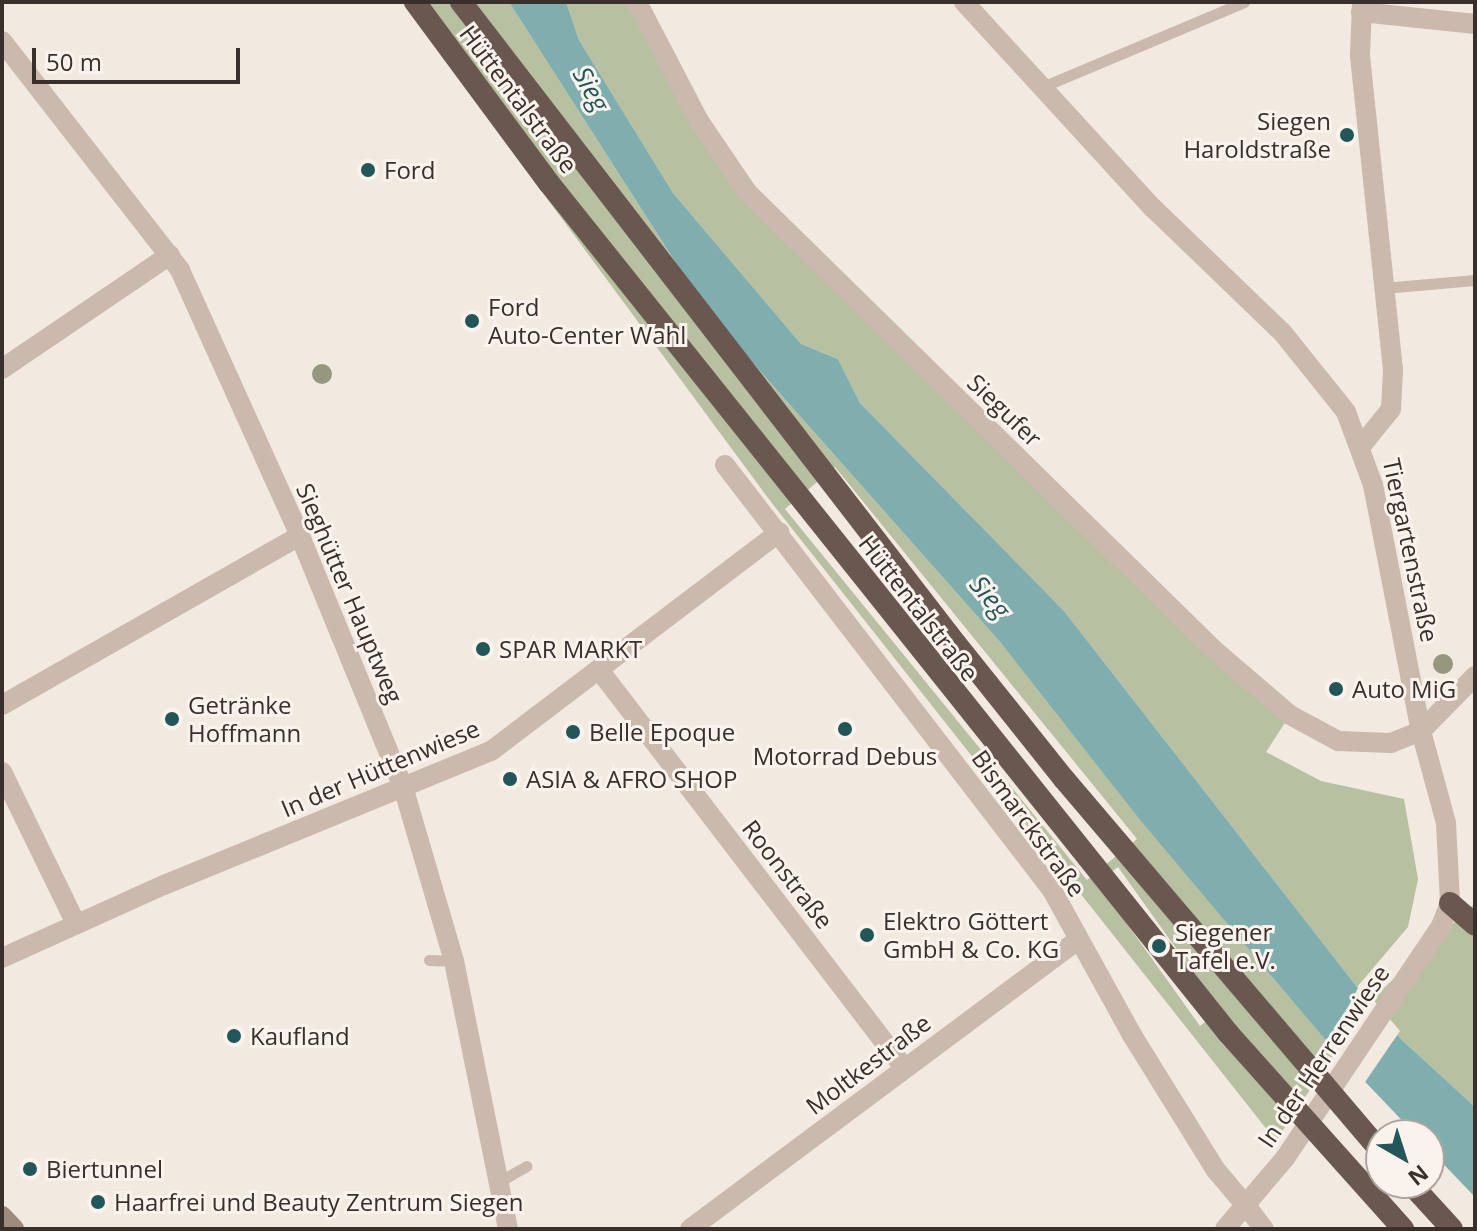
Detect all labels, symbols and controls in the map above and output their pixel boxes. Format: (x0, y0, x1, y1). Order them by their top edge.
street label: Hüttentalstraße (454, 20, 584, 178)
scale bar (36, 32, 244, 82)
text: 50 m (46, 45, 102, 78)
water label: Sieg (566, 61, 616, 117)
place label: Siegen Haroldstraße (1183, 107, 1331, 163)
marker: Siegen Haroldstraße (1338, 126, 1356, 144)
place label: Ford (384, 156, 435, 184)
marker: Ford (359, 161, 377, 179)
place label: Ford Auto-Center Wahl (488, 293, 686, 349)
marker: Ford Auto-Center Wahl (463, 312, 481, 330)
street label: Siegufer (962, 368, 1048, 452)
street label: Tiergartenstraße (1377, 456, 1445, 644)
street label: Sieghütter Hauptweg (291, 479, 409, 707)
street label: Hüttentalstraße (853, 529, 985, 687)
water label: Sieg (963, 569, 1017, 625)
place label: SPAR MARKT (499, 635, 642, 663)
marker: SPAR MARKT (474, 640, 492, 658)
place label: Auto MiG (1352, 675, 1456, 703)
marker: Auto MiG (1327, 680, 1345, 698)
place label: Getränke Hoffmann (188, 691, 301, 747)
marker: Getränke Hoffmann (163, 710, 181, 728)
street label: In der Hüttenwiese (277, 713, 483, 823)
place label: Belle Epoque (589, 718, 735, 746)
marker: Motorrad Debus (836, 720, 854, 738)
marker: Belle Epoque (564, 723, 582, 741)
place label: Motorrad Debus (753, 742, 937, 770)
street label: Bismarckstraße (966, 744, 1092, 902)
place label: ASIA & AFRO SHOP (526, 765, 737, 793)
marker: ASIA & AFRO SHOP (501, 770, 519, 788)
street label: Roonstraße (737, 814, 839, 934)
place label: Elektro Göttert GmbH & Co. KG (883, 907, 1059, 963)
place label: Siegener Tafel e.V. (1175, 918, 1276, 974)
marker: Elektro Göttert GmbH & Co. KG (858, 926, 876, 944)
marker: Siegener Tafel e.V. (1150, 937, 1168, 955)
street label: In der Herrenwiese (1251, 959, 1395, 1153)
street label: Moltkestraße (800, 1008, 936, 1120)
place label: Kaufland (250, 1022, 350, 1050)
marker: Kaufland (225, 1027, 243, 1045)
north arrow (1365, 1119, 1445, 1199)
place label: Biertunnel (46, 1155, 163, 1183)
text: N (1402, 1159, 1435, 1193)
marker: Biertunnel (21, 1160, 39, 1178)
place label: Haarfrei und Beauty Zentrum Siegen (114, 1188, 523, 1216)
marker: Haarfrei und Beauty Zentrum Siegen (89, 1193, 107, 1211)

